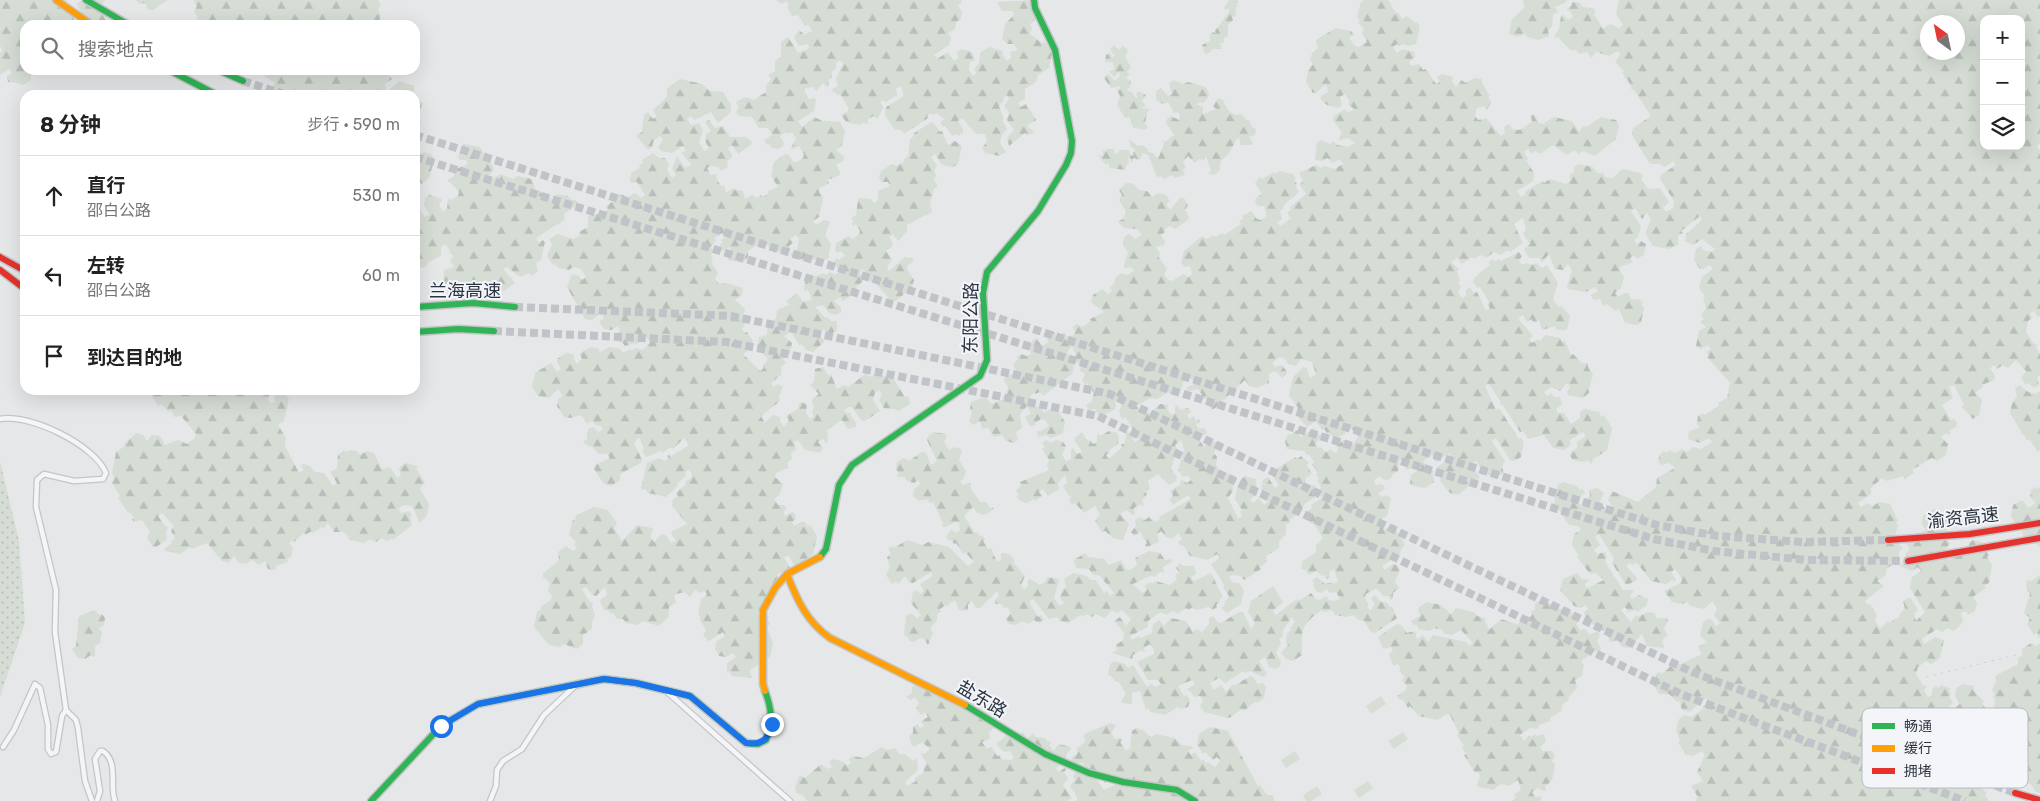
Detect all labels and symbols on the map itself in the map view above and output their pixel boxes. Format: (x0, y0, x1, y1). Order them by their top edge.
north arrow (1920, 15, 1965, 60)
street label: 兰海高速 (429, 280, 501, 302)
street label: 东阳公路 (959, 282, 983, 354)
street label: 渝资高速 (1926, 503, 2000, 533)
street label: 盐东路 (953, 676, 1011, 722)
legend (1862, 708, 2028, 788)
route end (761, 713, 784, 736)
route start (430, 715, 453, 738)
text: 畅通 (1904, 718, 1932, 735)
text: 缓行 (1904, 740, 1932, 757)
text: 拥堵 (1904, 763, 1932, 780)

